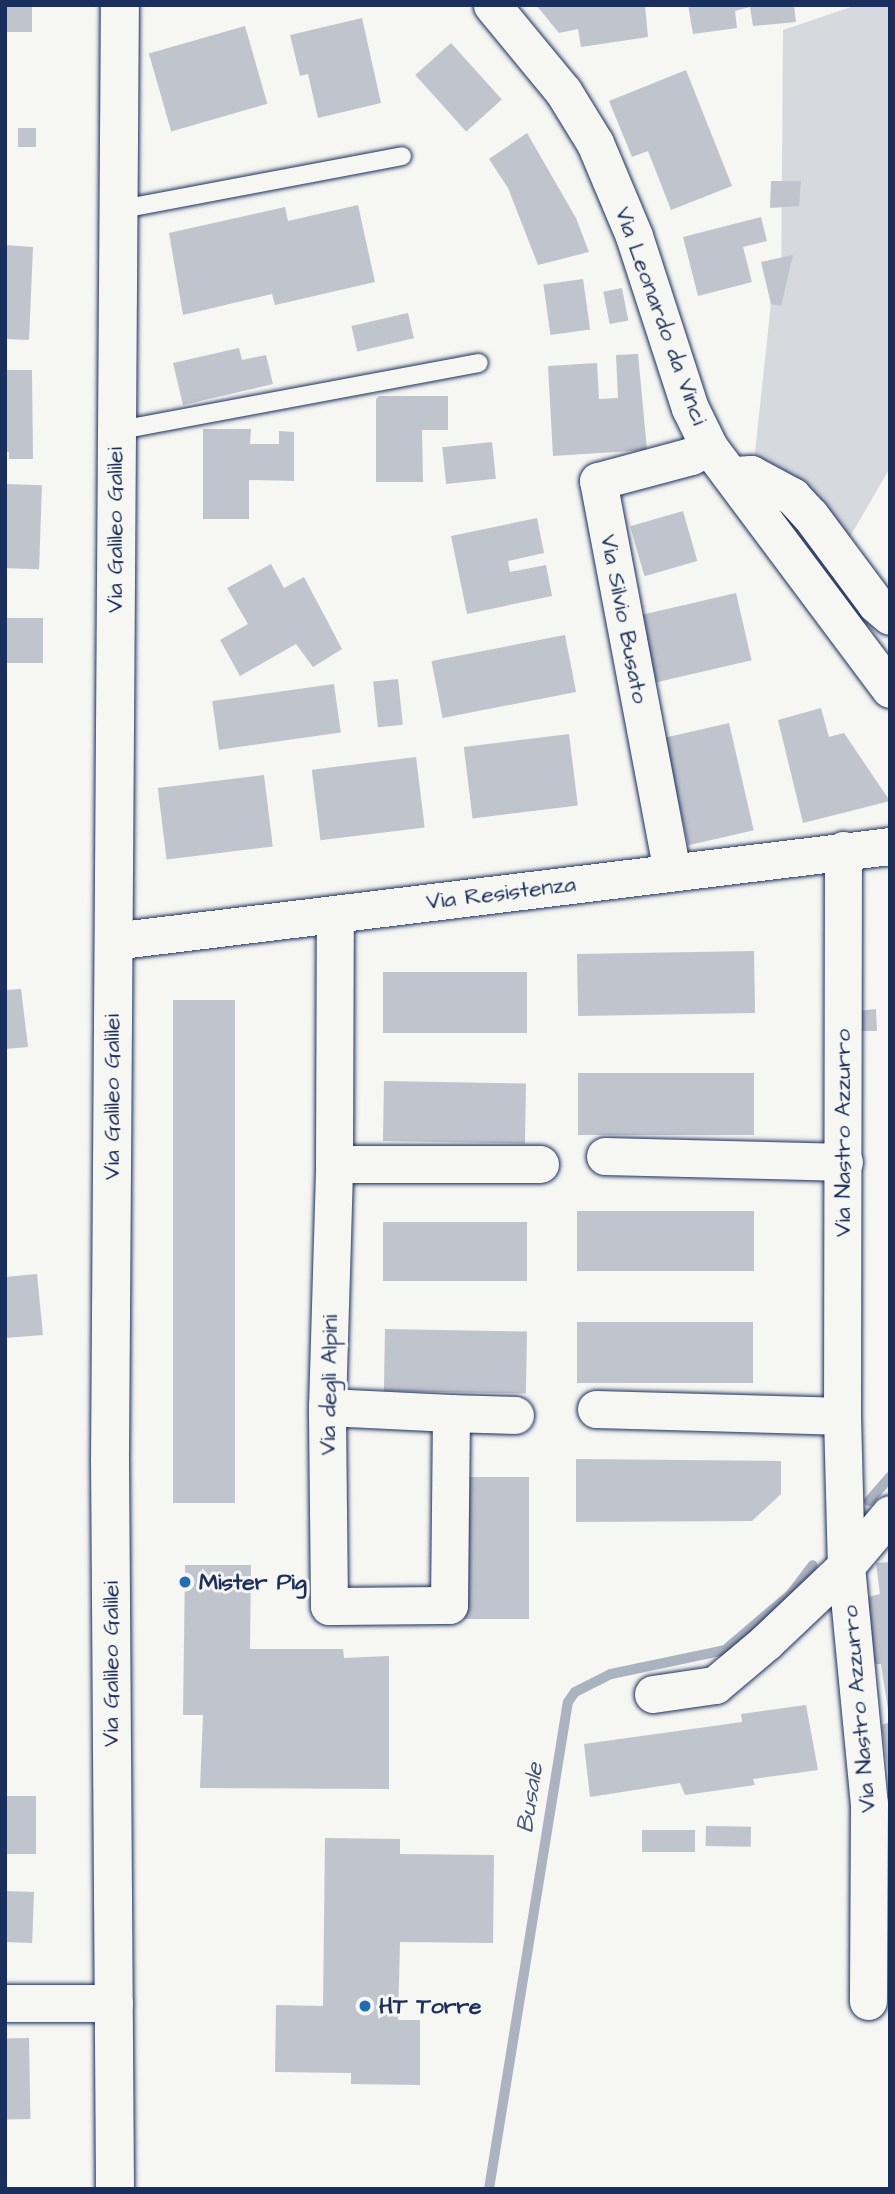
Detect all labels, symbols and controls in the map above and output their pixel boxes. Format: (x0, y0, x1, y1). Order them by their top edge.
street label: Via Leonardo da Vinci (609, 203, 713, 429)
street label: Via Galileo Galilei (101, 447, 129, 613)
street label: Via Silvio Busato (594, 532, 654, 706)
street label: Via Resistenza (425, 870, 577, 916)
street label: Via Galileo Galilei (98, 1014, 126, 1180)
street label: Via Nastro Azzurro (829, 1029, 857, 1237)
street label: Via degli Alpini (314, 1314, 344, 1456)
place label: Mister Pig (199, 1568, 307, 1596)
marker: Mister Pig (177, 1574, 193, 1590)
street label: Via Galileo Galilei (97, 1581, 125, 1747)
street label: Via Nastro Azzurro (836, 1604, 882, 1814)
water label: Busale (511, 1761, 551, 1835)
place label: HT Torre (379, 1992, 482, 2020)
marker: HT Torre (357, 1998, 373, 2014)

